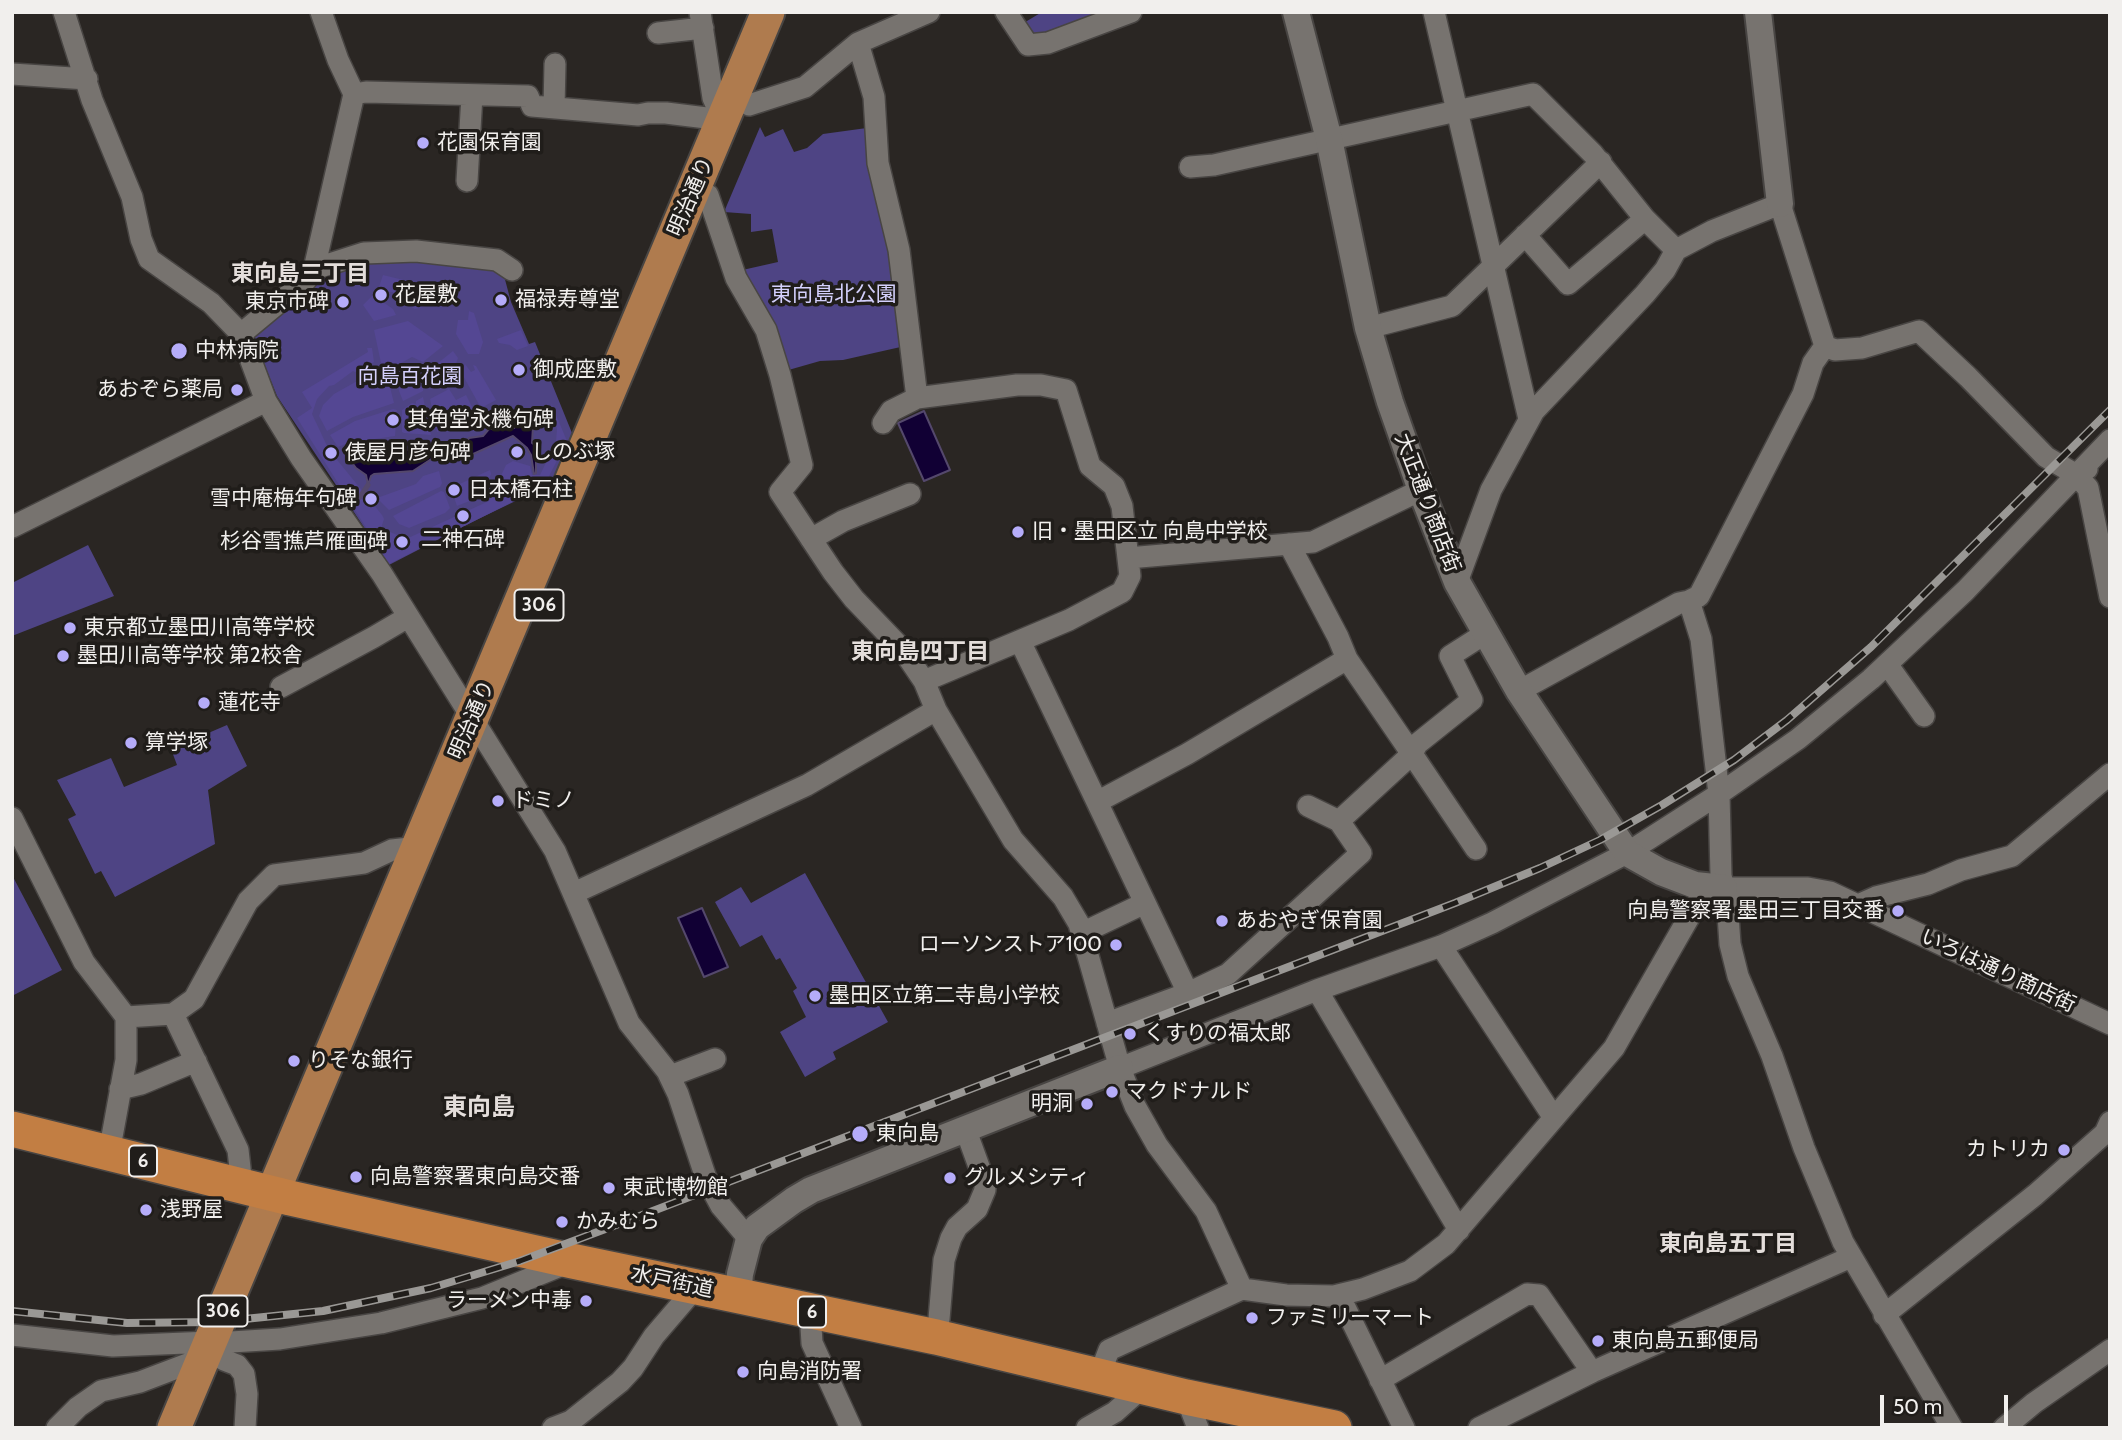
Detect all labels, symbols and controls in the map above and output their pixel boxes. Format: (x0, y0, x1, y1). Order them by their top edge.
place label: 花園保育園 (437, 130, 542, 156)
marker: 花園保育園 (415, 135, 431, 151)
street label: 明治通り (663, 153, 719, 241)
district label: 東向島三丁目 (231, 260, 369, 288)
place label: 花屋敷 (395, 282, 458, 308)
park label: 東向島北公園 (771, 282, 897, 308)
marker: 花屋敷 (373, 287, 389, 303)
place label: 福禄寿尊堂 (515, 287, 620, 313)
place label: 東京市碑 (245, 289, 329, 315)
marker: 福禄寿尊堂 (493, 292, 509, 308)
marker: 東京市碑 (335, 294, 351, 310)
place label: 中林病院 (195, 338, 279, 364)
marker: 中林病院 (169, 341, 189, 361)
place label: 御成座敷 (533, 357, 617, 383)
marker: 御成座敷 (511, 362, 527, 378)
park label: 向島百花園 (358, 364, 462, 390)
place label: あおぞら薬局 (97, 377, 223, 403)
marker: あおぞら薬局 (229, 382, 245, 398)
place label: 其角堂永機句碑 (407, 407, 554, 433)
marker: 其角堂永機句碑 (385, 412, 401, 428)
street label: 大正通り商店街 (1389, 430, 1465, 576)
place label: しのぶ塚 (531, 439, 615, 465)
place label: 俵屋月彦句碑 (345, 440, 471, 466)
marker: しのぶ塚 (509, 444, 525, 460)
marker: 俵屋月彦句碑 (323, 445, 339, 461)
place label: 日本橋石柱 (468, 477, 573, 503)
marker: 日本橋石柱 (446, 482, 462, 498)
place label: 雪中庵梅年句碑 (210, 486, 357, 512)
marker: 雪中庵梅年句碑 (363, 491, 379, 507)
marker: 二神石碑 (455, 508, 471, 524)
place label: 旧・墨田区立 向島中学校 (1032, 519, 1268, 545)
marker: 旧・墨田区立 向島中学校 (1010, 524, 1026, 540)
place label: 二神石碑 (421, 527, 505, 553)
place label: 杉谷雪撨芦雁画碑 (220, 529, 388, 555)
marker: 杉谷雪撨芦雁画碑 (394, 534, 410, 550)
road number: 306 (514, 590, 564, 620)
place label: 東京都立墨田川高等学校 (84, 615, 315, 641)
marker: 東京都立墨田川高等学校 (62, 620, 78, 636)
district label: 東向島四丁目 (851, 638, 989, 666)
place label: 墨田川高等学校 第2校舎 (77, 643, 303, 669)
marker: 墨田川高等学校 第2校舎 (55, 648, 71, 664)
street label: 明治通り (444, 676, 500, 764)
place label: 蓮花寺 (218, 690, 281, 716)
marker: 蓮花寺 (196, 695, 212, 711)
place label: 算学塚 (145, 730, 208, 756)
marker: 算学塚 (123, 735, 139, 751)
place label: ドミノ (512, 788, 575, 814)
marker: ドミノ (490, 793, 506, 809)
place label: 向島警察署 墨田三丁目交番 (1627, 898, 1884, 924)
marker: 向島警察署 墨田三丁目交番 (1890, 903, 1906, 919)
place label: あおやぎ保育園 (1236, 908, 1383, 934)
marker: あおやぎ保育園 (1214, 913, 1230, 929)
street label: いろは通り商店街 (1917, 924, 2079, 1018)
place label: ローソンストア100 (919, 932, 1102, 958)
marker: ローソンストア100 (1108, 937, 1124, 953)
place label: 墨田区立第二寺島小学校 (829, 983, 1060, 1009)
marker: 墨田区立第二寺島小学校 (807, 988, 823, 1004)
place label: くすりの福太郎 (1144, 1021, 1291, 1047)
marker: くすりの福太郎 (1122, 1026, 1138, 1042)
place label: りそな銀行 (308, 1048, 413, 1074)
marker: りそな銀行 (286, 1053, 302, 1069)
place label: マクドナルド (1126, 1079, 1252, 1105)
marker: マクドナルド (1104, 1084, 1120, 1100)
place label: 明洞 (1031, 1091, 1073, 1117)
district label: 東向島 (443, 1094, 515, 1122)
marker: 明洞 (1079, 1096, 1095, 1112)
place label: 東向島 (876, 1121, 939, 1147)
marker: 東向島 (850, 1124, 870, 1144)
place label: カトリカ (1966, 1137, 2050, 1163)
marker: カトリカ (2056, 1142, 2072, 1158)
road number: 6 (129, 1146, 157, 1176)
place label: 向島警察署東向島交番 (370, 1164, 580, 1190)
place label: グルメシティ (964, 1165, 1090, 1191)
marker: 向島警察署東向島交番 (348, 1169, 364, 1185)
marker: グルメシティ (942, 1170, 958, 1186)
place label: 東武博物館 (623, 1175, 728, 1201)
marker: 東武博物館 (601, 1180, 617, 1196)
place label: 浅野屋 (160, 1197, 223, 1223)
marker: 浅野屋 (138, 1202, 154, 1218)
place label: かみむら (576, 1209, 660, 1235)
marker: かみむら (554, 1214, 570, 1230)
district label: 東向島五丁目 (1659, 1230, 1797, 1258)
street label: 水戸街道 (628, 1261, 716, 1303)
place label: ラーメン中毒 (446, 1288, 572, 1314)
marker: ラーメン中毒 (578, 1293, 594, 1309)
road number: 306 (198, 1296, 248, 1326)
road number: 6 (798, 1296, 826, 1328)
place label: ファミリーマート (1266, 1305, 1434, 1331)
marker: ファミリーマート (1244, 1310, 1260, 1326)
place label: 東向島五郵便局 (1612, 1328, 1759, 1354)
marker: 東向島五郵便局 (1590, 1333, 1606, 1349)
place label: 向島消防署 (757, 1359, 862, 1385)
marker: 向島消防署 (735, 1364, 751, 1380)
scale bar (1884, 1380, 2012, 1424)
text: 50 m (1893, 1394, 1942, 1419)

